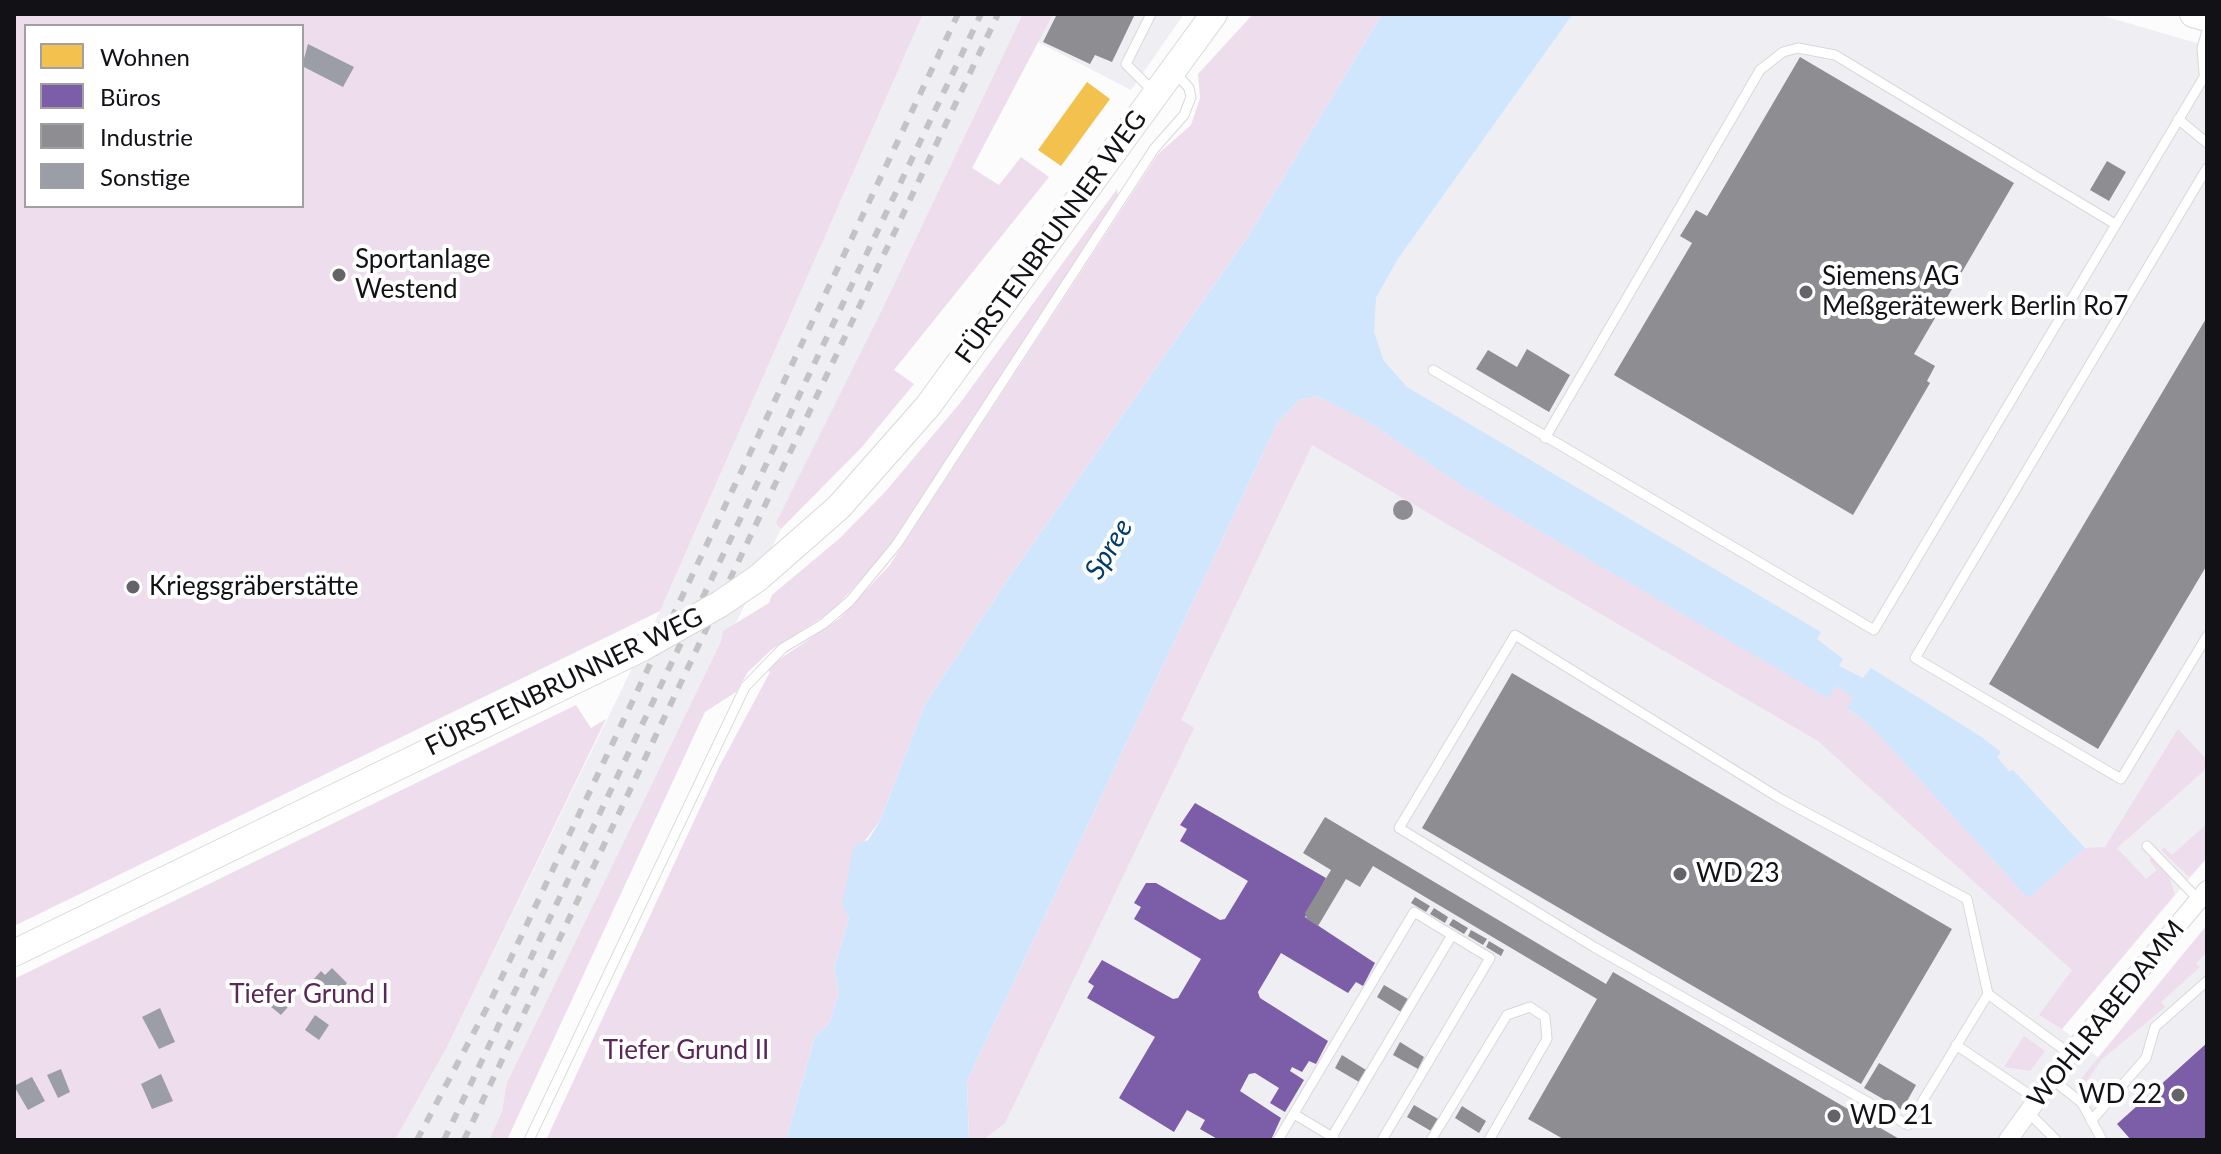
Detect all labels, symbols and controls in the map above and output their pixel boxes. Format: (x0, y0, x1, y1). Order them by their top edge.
legend (24, 24, 304, 208)
text: Wohnen (100, 42, 190, 71)
text: Büros (100, 82, 161, 111)
street label: FÜRSTENBRUNNER WEG (949, 105, 1153, 369)
text: Industrie (100, 122, 193, 151)
text: Sonstige (100, 162, 190, 191)
place label: Sportanlage Westend (355, 244, 490, 306)
place label: Siemens AG Meßgerätewerk Berlin Ro7 (1822, 261, 2128, 322)
marker: Sportanlage Westend (330, 266, 348, 284)
marker: Siemens AG Meßgerätewerk Berlin Ro7 (1797, 283, 1815, 301)
water label: Spree (1078, 513, 1140, 585)
place label: Kriegsgräberstätte (149, 571, 358, 603)
marker: Kriegsgräberstätte (124, 578, 142, 596)
street label: FÜRSTENBRUNNER WEG (420, 601, 708, 763)
place label: WD 23 (1696, 858, 1780, 890)
marker: WD 23 (1671, 865, 1689, 883)
street label: WOHLRABEDAMM (2021, 914, 2191, 1114)
park label: Tiefer Grund I (229, 979, 389, 1011)
park label: Tiefer Grund II (603, 1035, 769, 1067)
place label: WD 22 (2078, 1079, 2162, 1111)
marker: WD 22 (2169, 1086, 2187, 1104)
place label: WD 21 (1850, 1100, 1934, 1132)
marker: WD 21 (1825, 1107, 1843, 1125)

